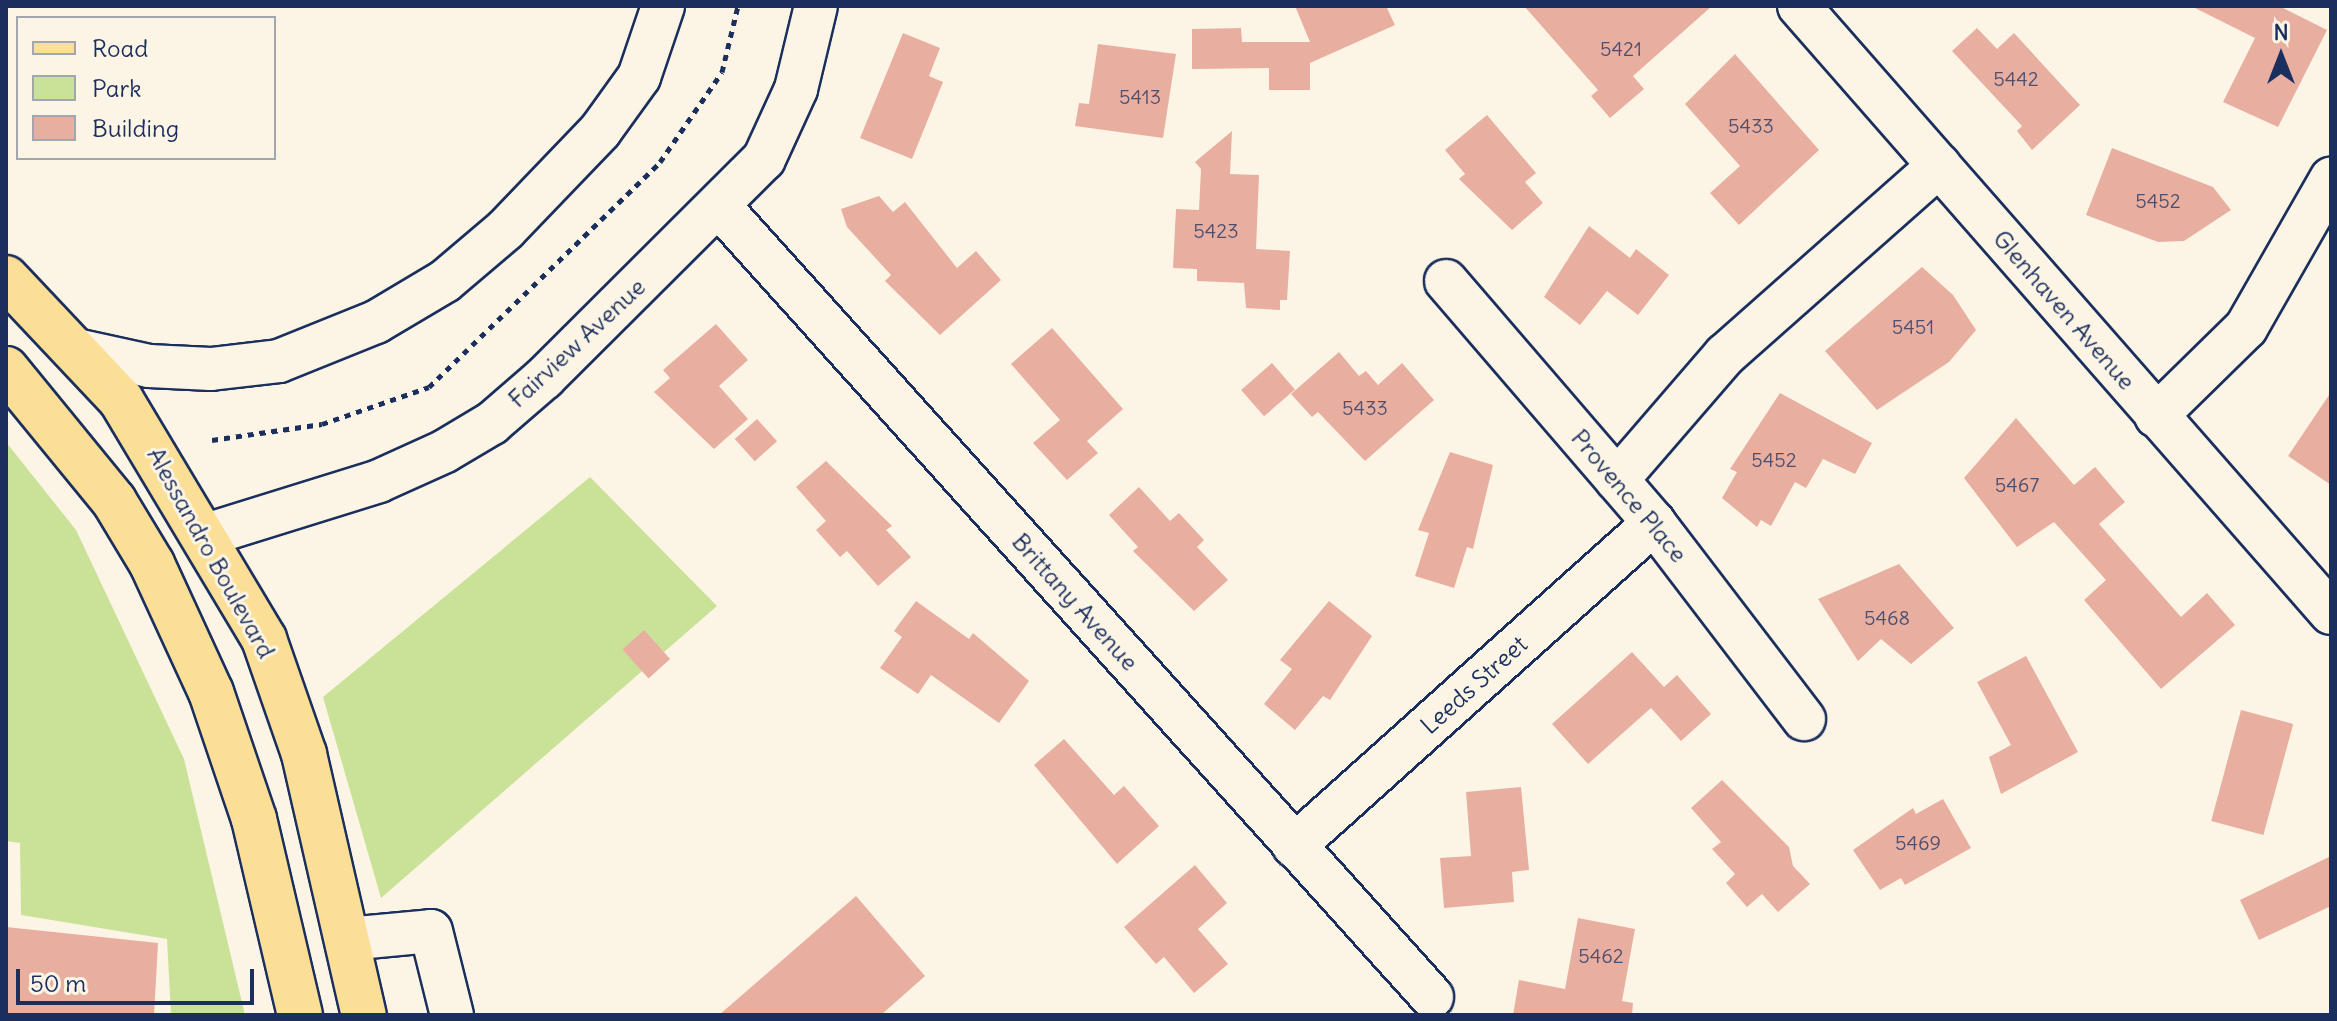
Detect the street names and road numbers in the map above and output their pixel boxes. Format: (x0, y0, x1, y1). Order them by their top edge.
street label: Glenhaven Avenue (1987, 224, 2141, 396)
street label: Fairview Avenue (503, 272, 651, 414)
street label: Provence Place (1565, 424, 1693, 568)
street label: Alessandro Boulevard (141, 443, 281, 663)
street label: Brittany Avenue (1006, 528, 1144, 676)
street label: Leeds Street (1415, 630, 1533, 740)

